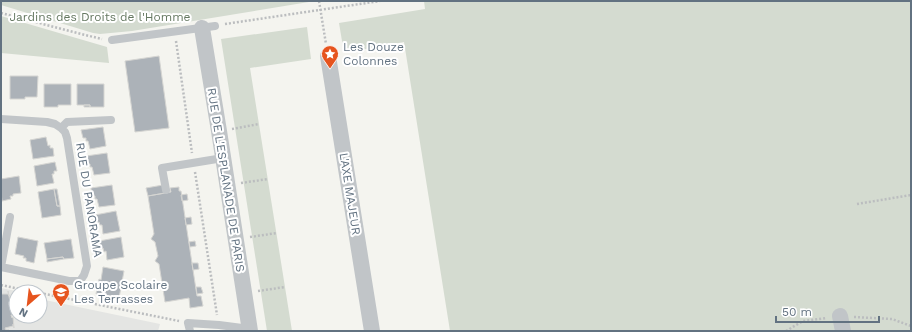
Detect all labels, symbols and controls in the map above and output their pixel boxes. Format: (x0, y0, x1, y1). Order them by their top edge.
park label: Jardins des Droits de l'Homme (9, 10, 191, 24)
place label: Les Douze Colonnes (343, 40, 404, 68)
place icon: Les Douze Colonnes (320, 44, 340, 69)
street label: RUE DE L'ESPLANADE DE PARIS (205, 87, 247, 273)
street label: RUE DU PANORAMA (73, 142, 105, 258)
street label: L'AXE MAJEUR (337, 152, 363, 236)
place label: Groupe Scolaire Les Terrasses (74, 278, 168, 306)
school or university icon: Groupe Scolaire Les Terrasses (51, 282, 71, 307)
north arrow (8, 284, 48, 324)
scale bar (776, 298, 879, 324)
text: N (17, 305, 30, 320)
text: 50 m (782, 305, 812, 319)

